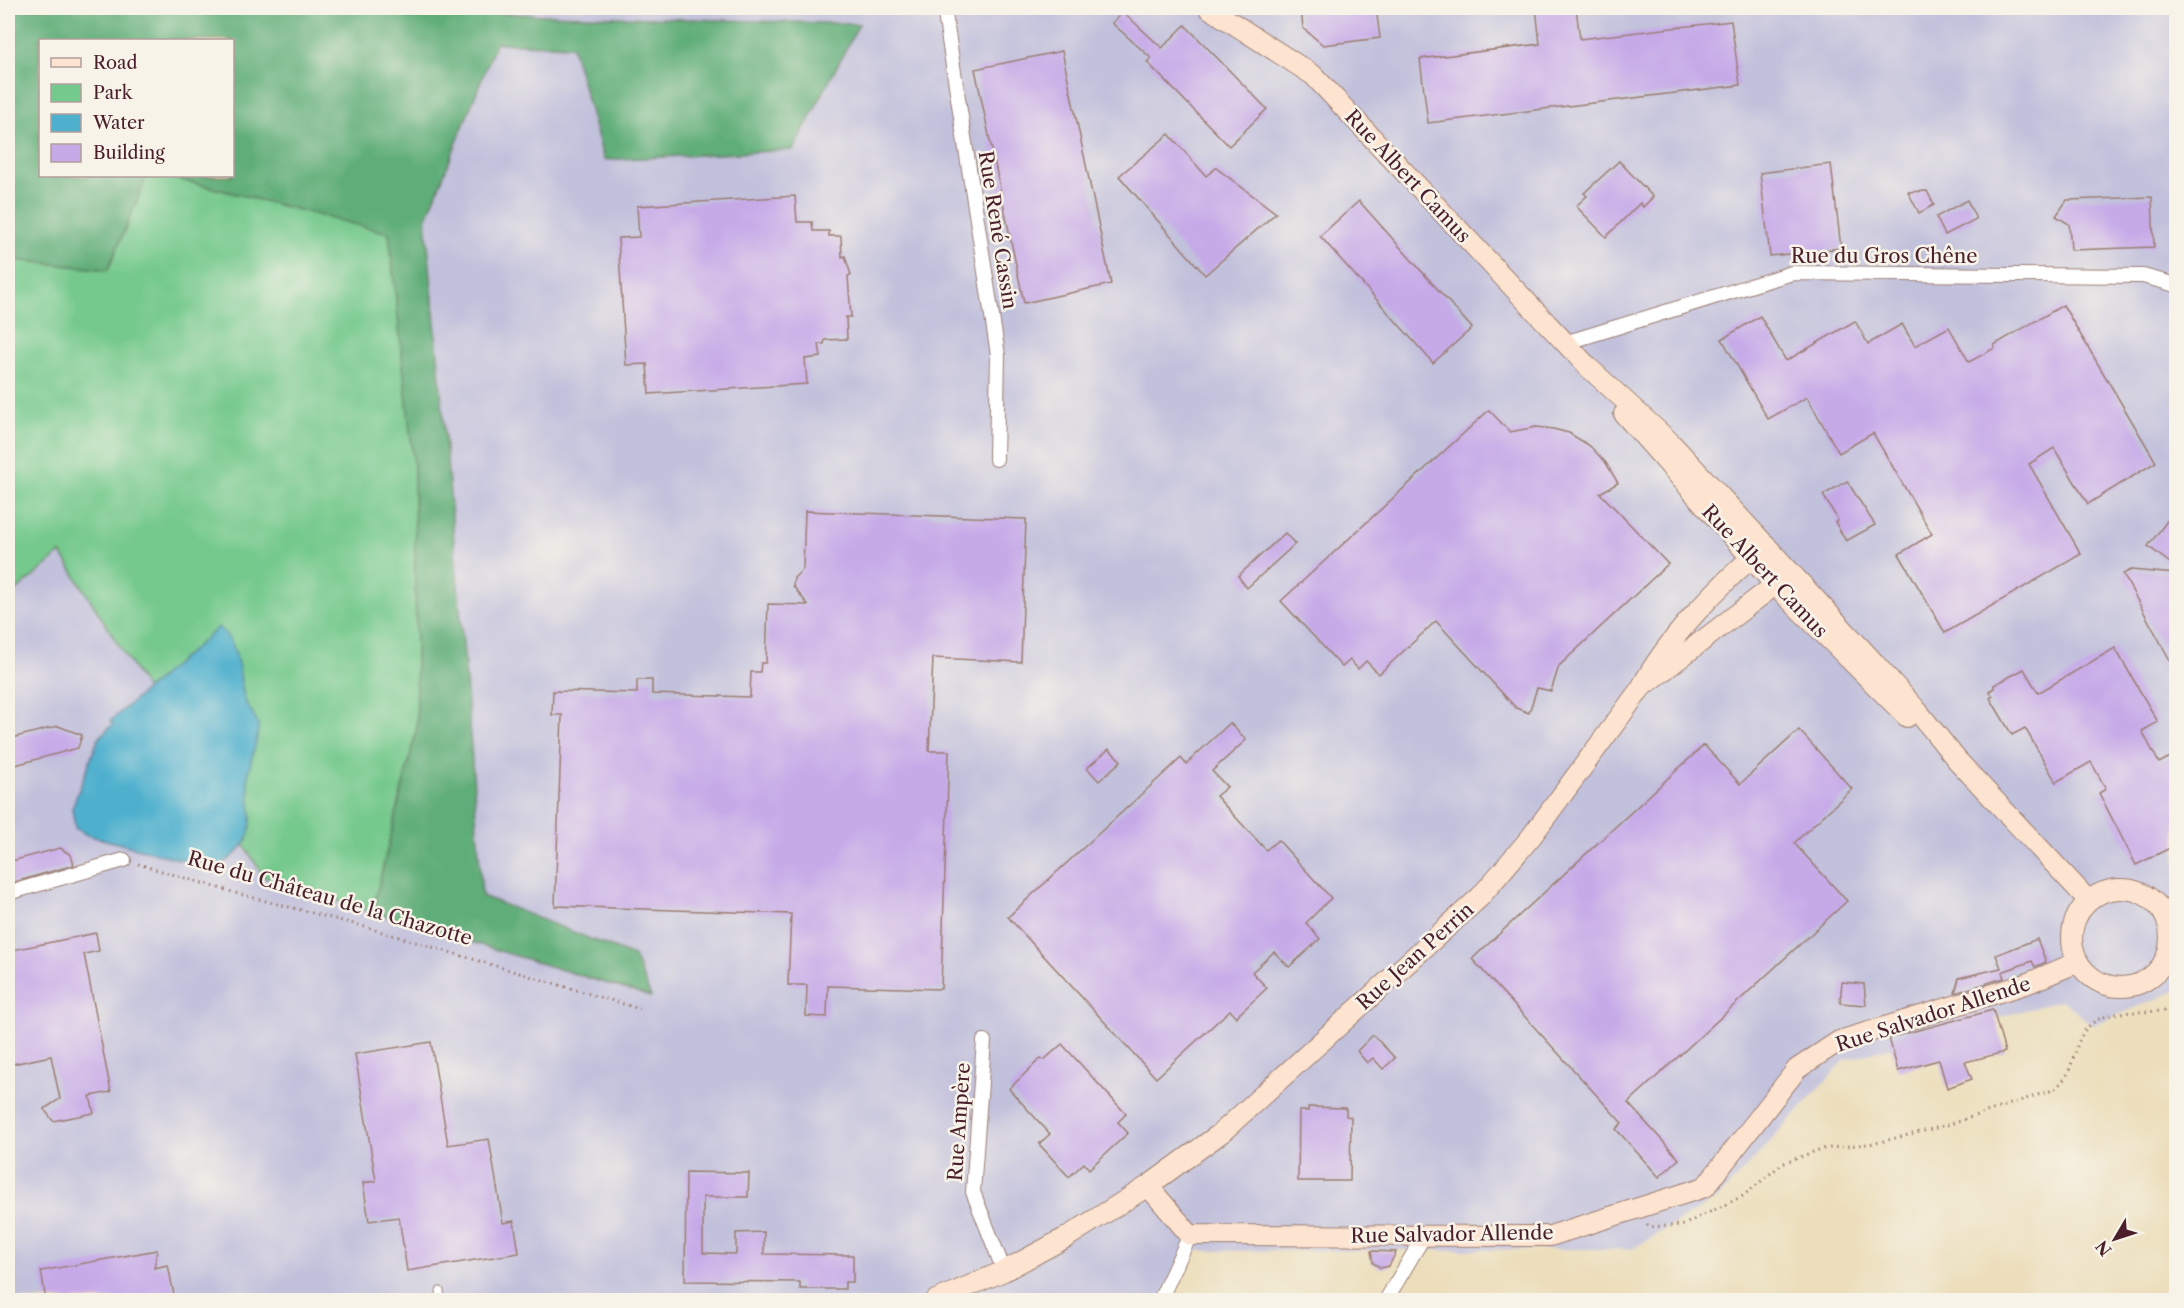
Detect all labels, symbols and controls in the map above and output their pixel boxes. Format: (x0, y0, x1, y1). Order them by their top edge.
legend (39, 39, 234, 177)
text: Road (93, 52, 138, 74)
text: Park (93, 82, 134, 104)
street label: Rue Albert Camus (1340, 105, 1476, 247)
text: Water (92, 112, 145, 134)
text: Building (93, 142, 165, 164)
street label: Rue René Cassin (974, 149, 1022, 311)
street label: Rue du Gros Chêne (1791, 244, 1977, 268)
street label: Rue Albert Camus (1697, 500, 1833, 642)
street label: Rue du Château de la Chazotte (185, 846, 475, 950)
street label: Rue Jean Perrin (1352, 897, 1479, 1015)
street label: Rue Salvador Allende (1833, 971, 2033, 1057)
street label: Rue Ampère (943, 1062, 975, 1182)
north arrow (2085, 1209, 2145, 1269)
street label: Rue Salvador Allende (1350, 1220, 1554, 1248)
text: N (2091, 1237, 2115, 1260)

